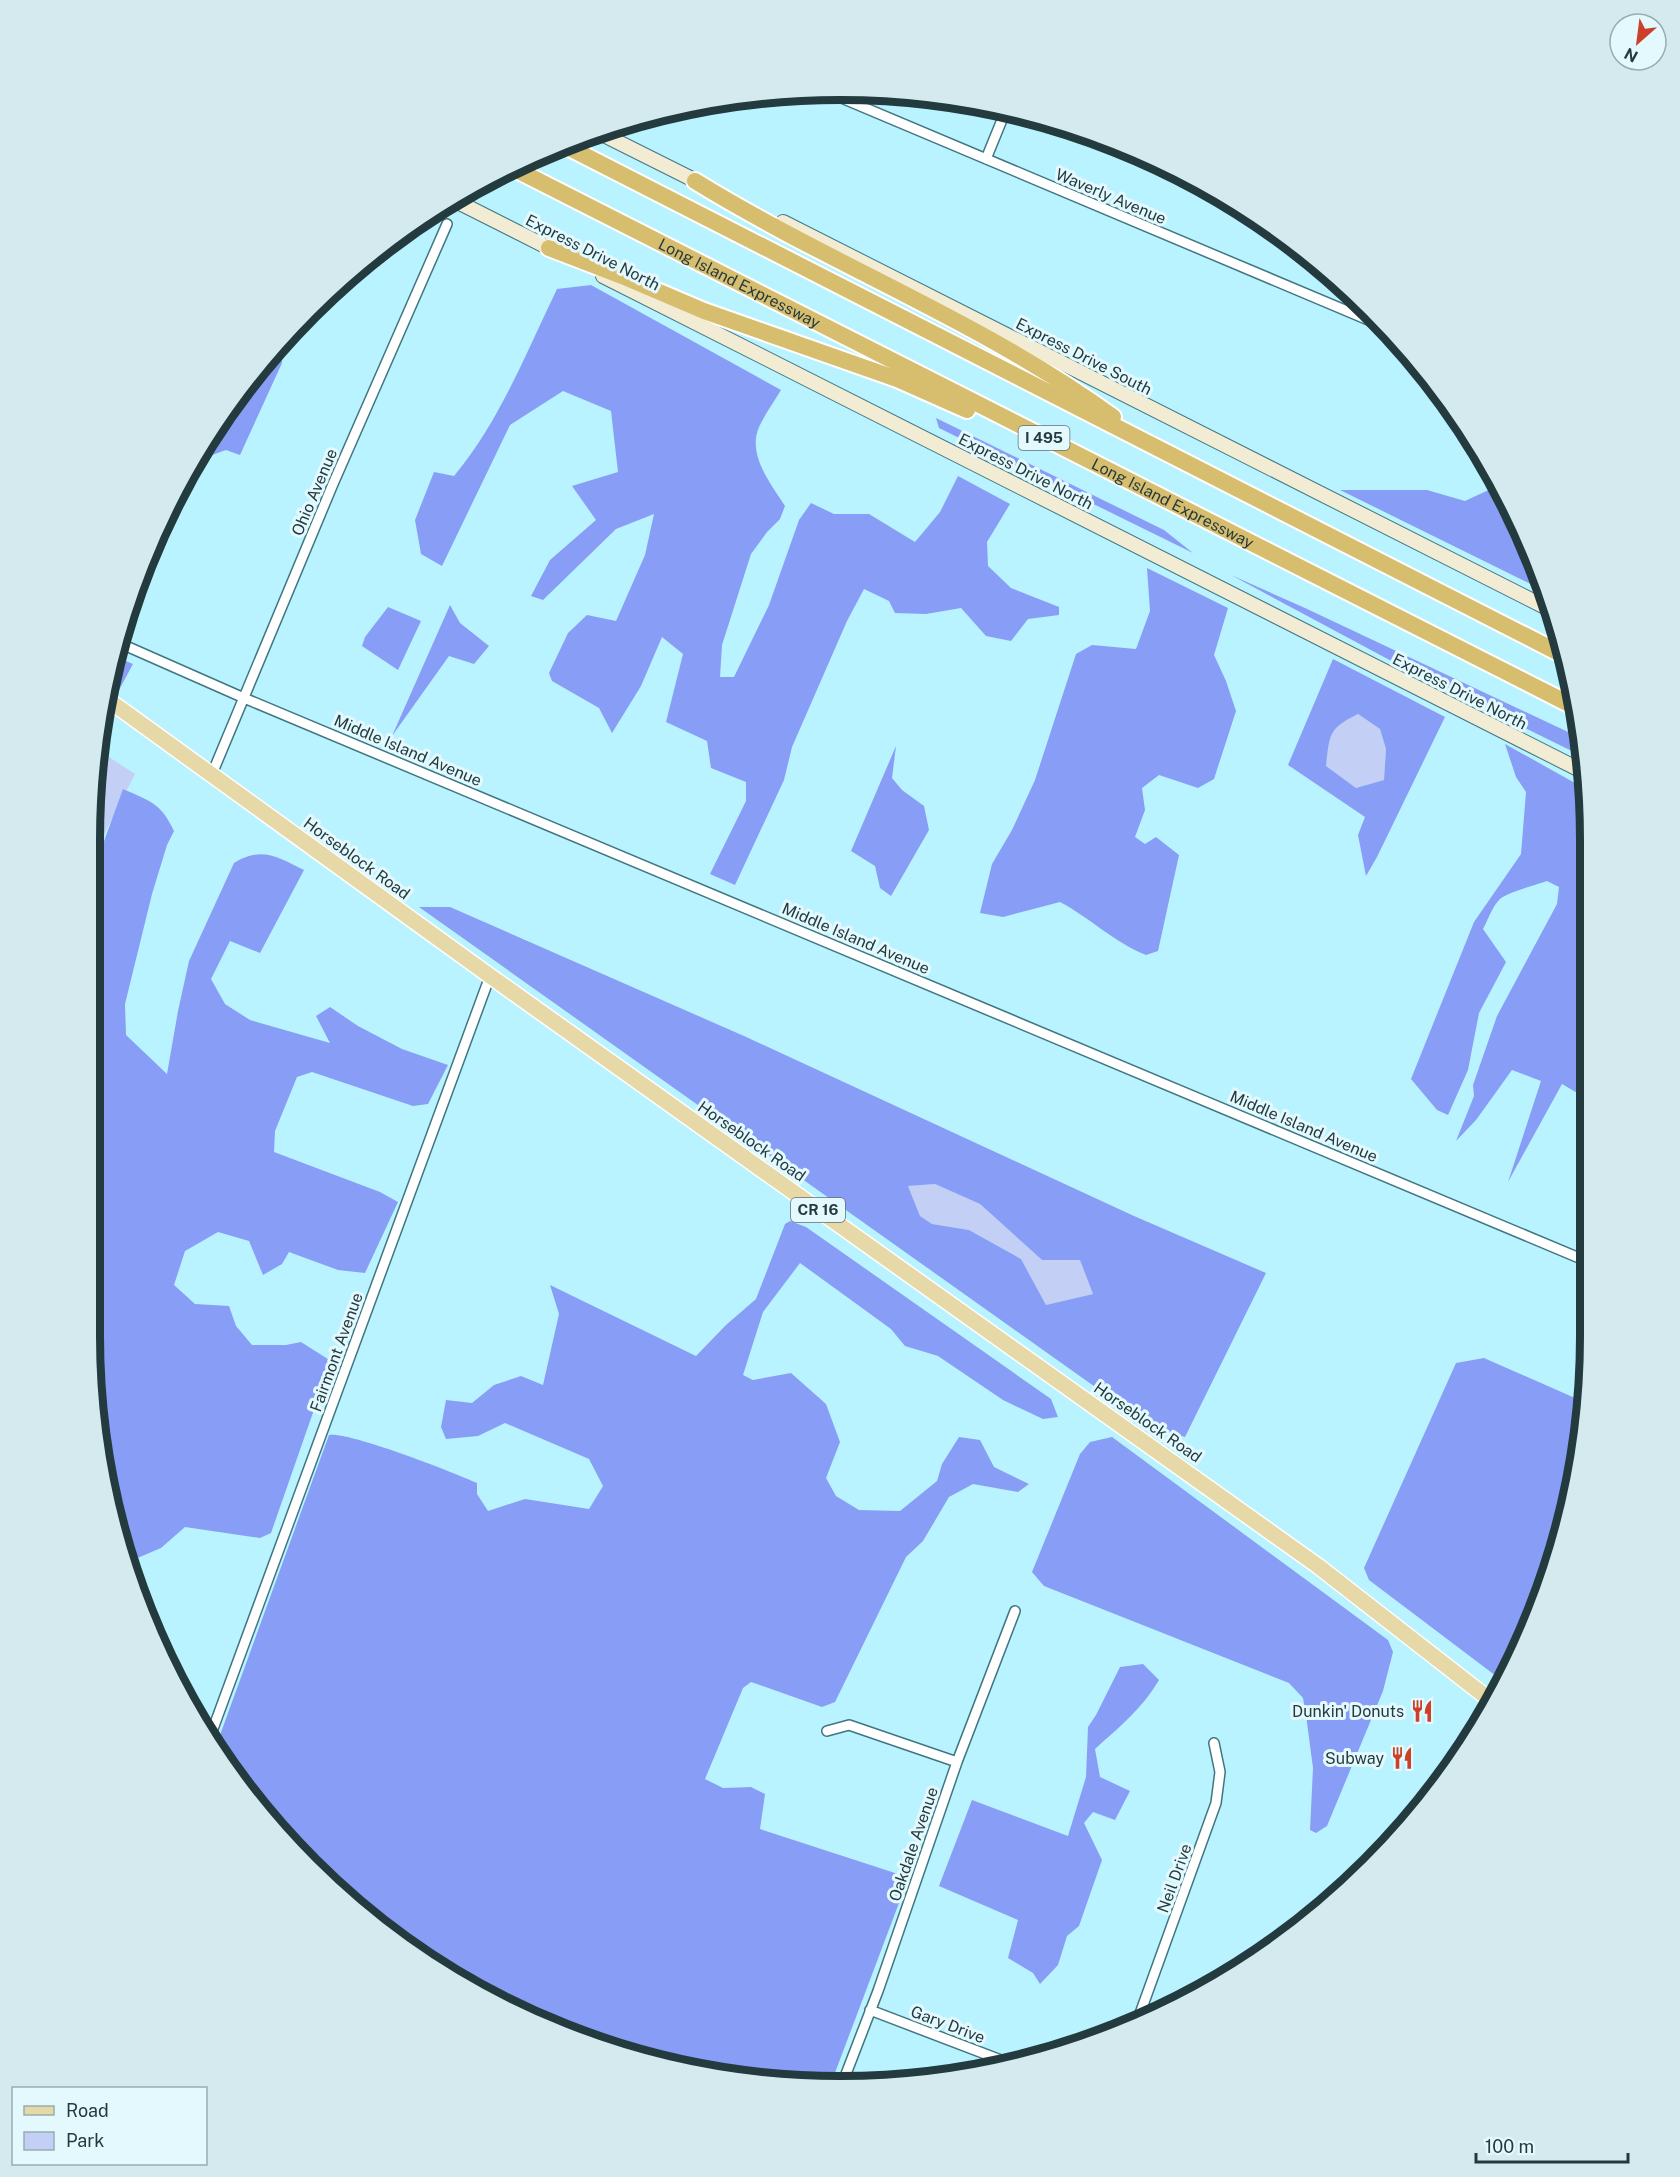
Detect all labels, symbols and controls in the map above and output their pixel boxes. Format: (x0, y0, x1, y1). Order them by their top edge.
north arrow (1608, 12, 1668, 72)
text: N (1621, 43, 1641, 66)
street label: Waverly Avenue (1053, 165, 1169, 228)
street label: Express Drive North (523, 210, 663, 295)
street label: Long Island Expressway (655, 234, 824, 333)
street label: Express Drive South (1013, 314, 1155, 399)
road number: I 495 (1018, 426, 1070, 450)
street label: Express Drive North (956, 429, 1096, 514)
street label: Ohio Avenue (288, 446, 341, 539)
street label: Long Island Expressway (1088, 454, 1257, 553)
street label: Express Drive North (1390, 649, 1530, 734)
street label: Middle Island Avenue (331, 711, 484, 790)
street label: Horseblock Road (300, 813, 414, 903)
street label: Middle Island Avenue (779, 899, 932, 978)
street label: Middle Island Avenue (1227, 1087, 1380, 1166)
street label: Horseblock Road (694, 1097, 809, 1186)
road number: CR 16 (791, 1198, 845, 1222)
street label: Fairmont Avenue (306, 1290, 367, 1414)
street label: Horseblock Road (1090, 1378, 1205, 1467)
restaurant icon: Dunkin' Donuts (1409, 1698, 1435, 1724)
place label: Dunkin' Donuts (1292, 1702, 1404, 1721)
restaurant icon: Subway (1389, 1745, 1415, 1771)
place label: Subway (1325, 1749, 1384, 1768)
street label: Oakdale Avenue (885, 1784, 942, 1904)
street label: Neil Drive (1153, 1841, 1196, 1915)
street label: Gary Drive (908, 2002, 988, 2047)
legend (12, 2087, 207, 2165)
text: Road (66, 2100, 109, 2121)
scale bar (1476, 2126, 1628, 2164)
text: Park (66, 2130, 104, 2151)
text: 100 m (1485, 2136, 1534, 2157)

